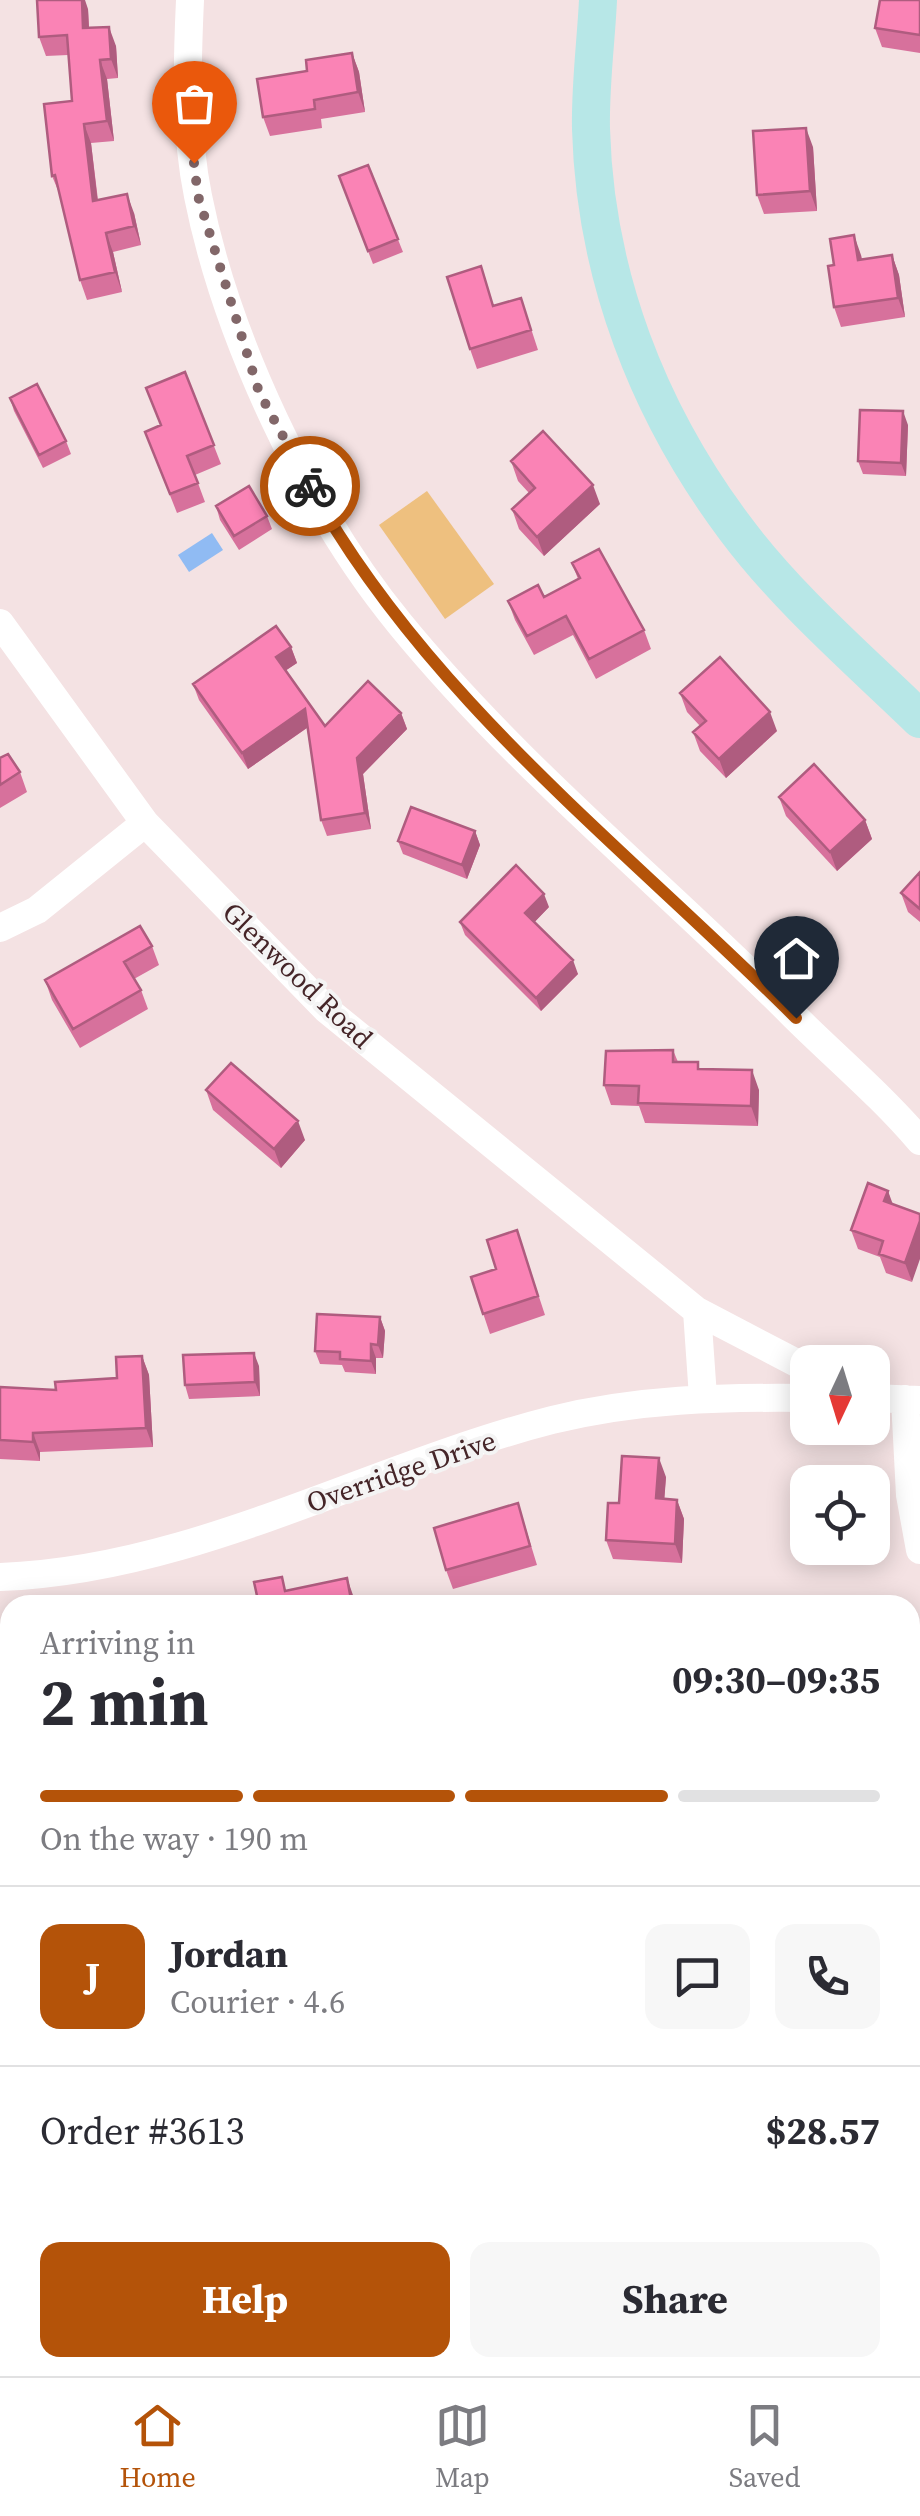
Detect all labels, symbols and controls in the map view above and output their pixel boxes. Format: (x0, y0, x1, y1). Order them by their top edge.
pin (152, 61, 237, 164)
icon: bag (167, 76, 222, 131)
courier (260, 436, 360, 536)
icon: bike (283, 459, 338, 514)
street label: Glenwood Road (215, 894, 382, 1057)
pin (754, 916, 839, 1019)
icon: home (769, 931, 824, 986)
north arrow (790, 1345, 890, 1445)
map controls (790, 1345, 890, 1565)
street label: Overridge Drive (301, 1421, 501, 1521)
button: locate (790, 1465, 890, 1565)
text: Arriving in (40, 1621, 195, 1665)
text: 09:30–09:35 (672, 1654, 880, 1706)
text: 2 min (40, 1658, 209, 1747)
text: On the way · 190 m (40, 1817, 308, 1861)
button: chat (645, 1924, 750, 2029)
button: phone (775, 1924, 880, 2029)
text: Jordan (170, 1928, 288, 1980)
text: J (85, 1950, 100, 2002)
text: Courier · 4.6 (170, 1980, 345, 2024)
text: Order #3613 (40, 2105, 244, 2157)
text: $28.57 (766, 2105, 880, 2157)
button: Help (40, 2242, 450, 2357)
button: Share (470, 2242, 880, 2357)
tab: Home (119, 2398, 196, 2496)
tab: Map (435, 2398, 490, 2496)
tab: Saved (729, 2398, 801, 2496)

